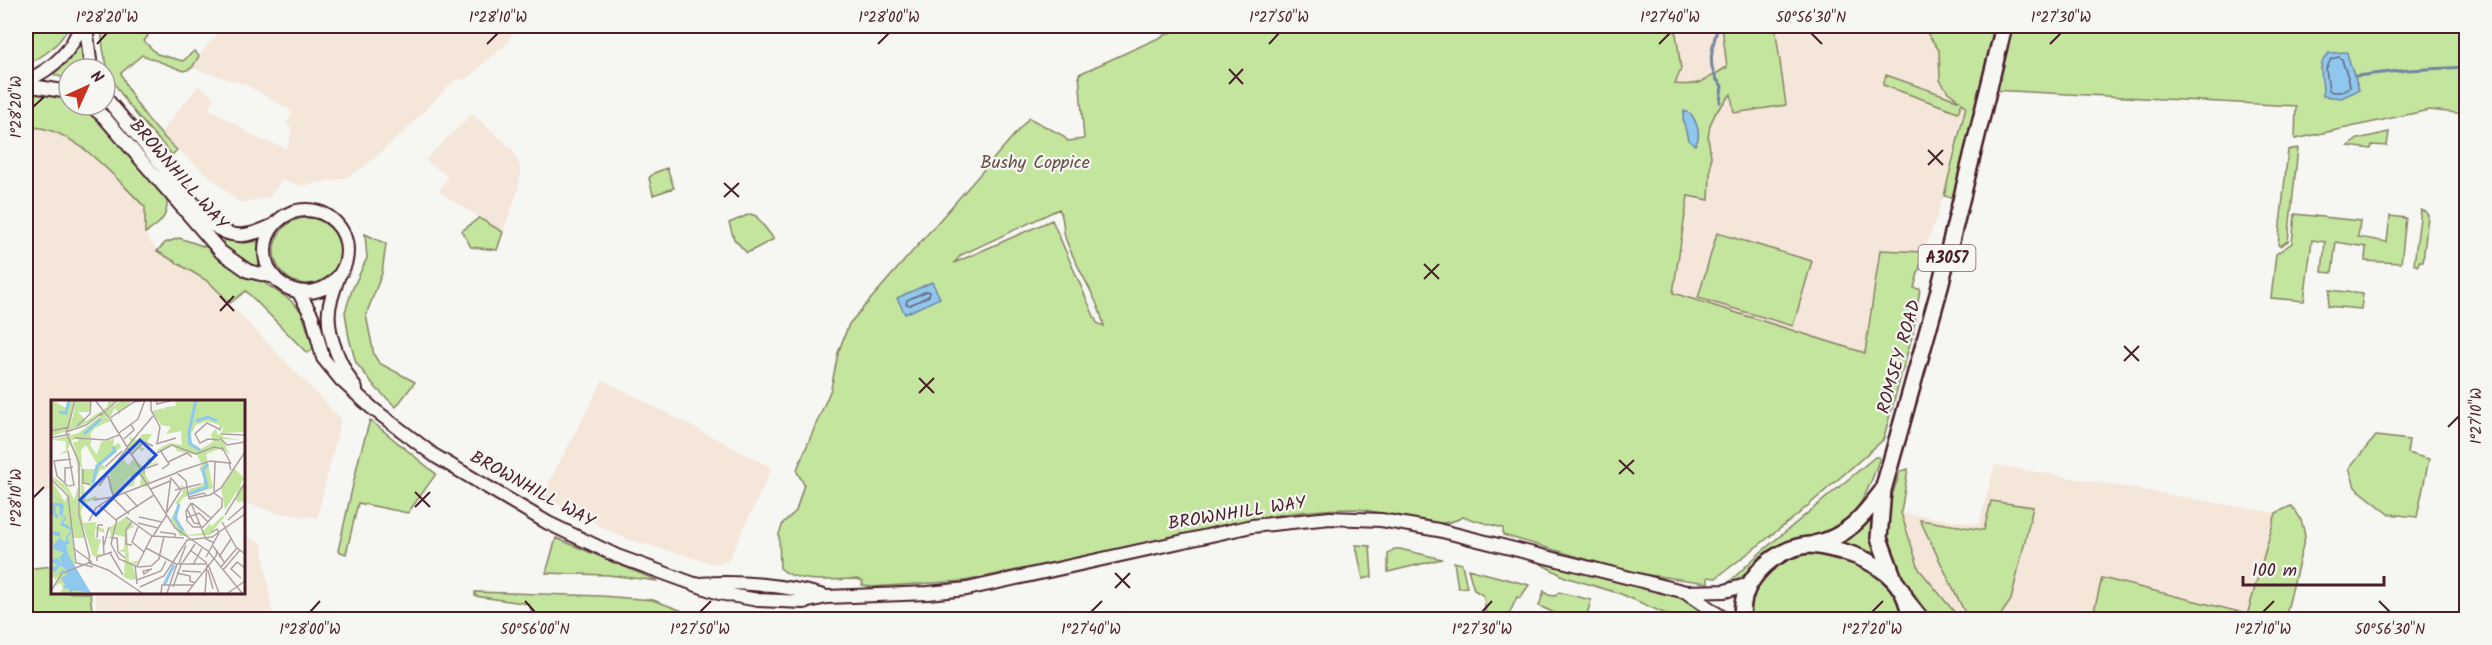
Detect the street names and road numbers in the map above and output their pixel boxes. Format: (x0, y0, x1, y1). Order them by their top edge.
street label: BROWNHILL WAY (121, 113, 235, 238)
road number: A3057 (1918, 245, 1976, 271)
street label: ROMSEY ROAD (1870, 296, 1930, 417)
street label: BROWNHILL WAY (464, 444, 600, 537)
street label: BROWNHILL WAY (1166, 489, 1309, 539)

